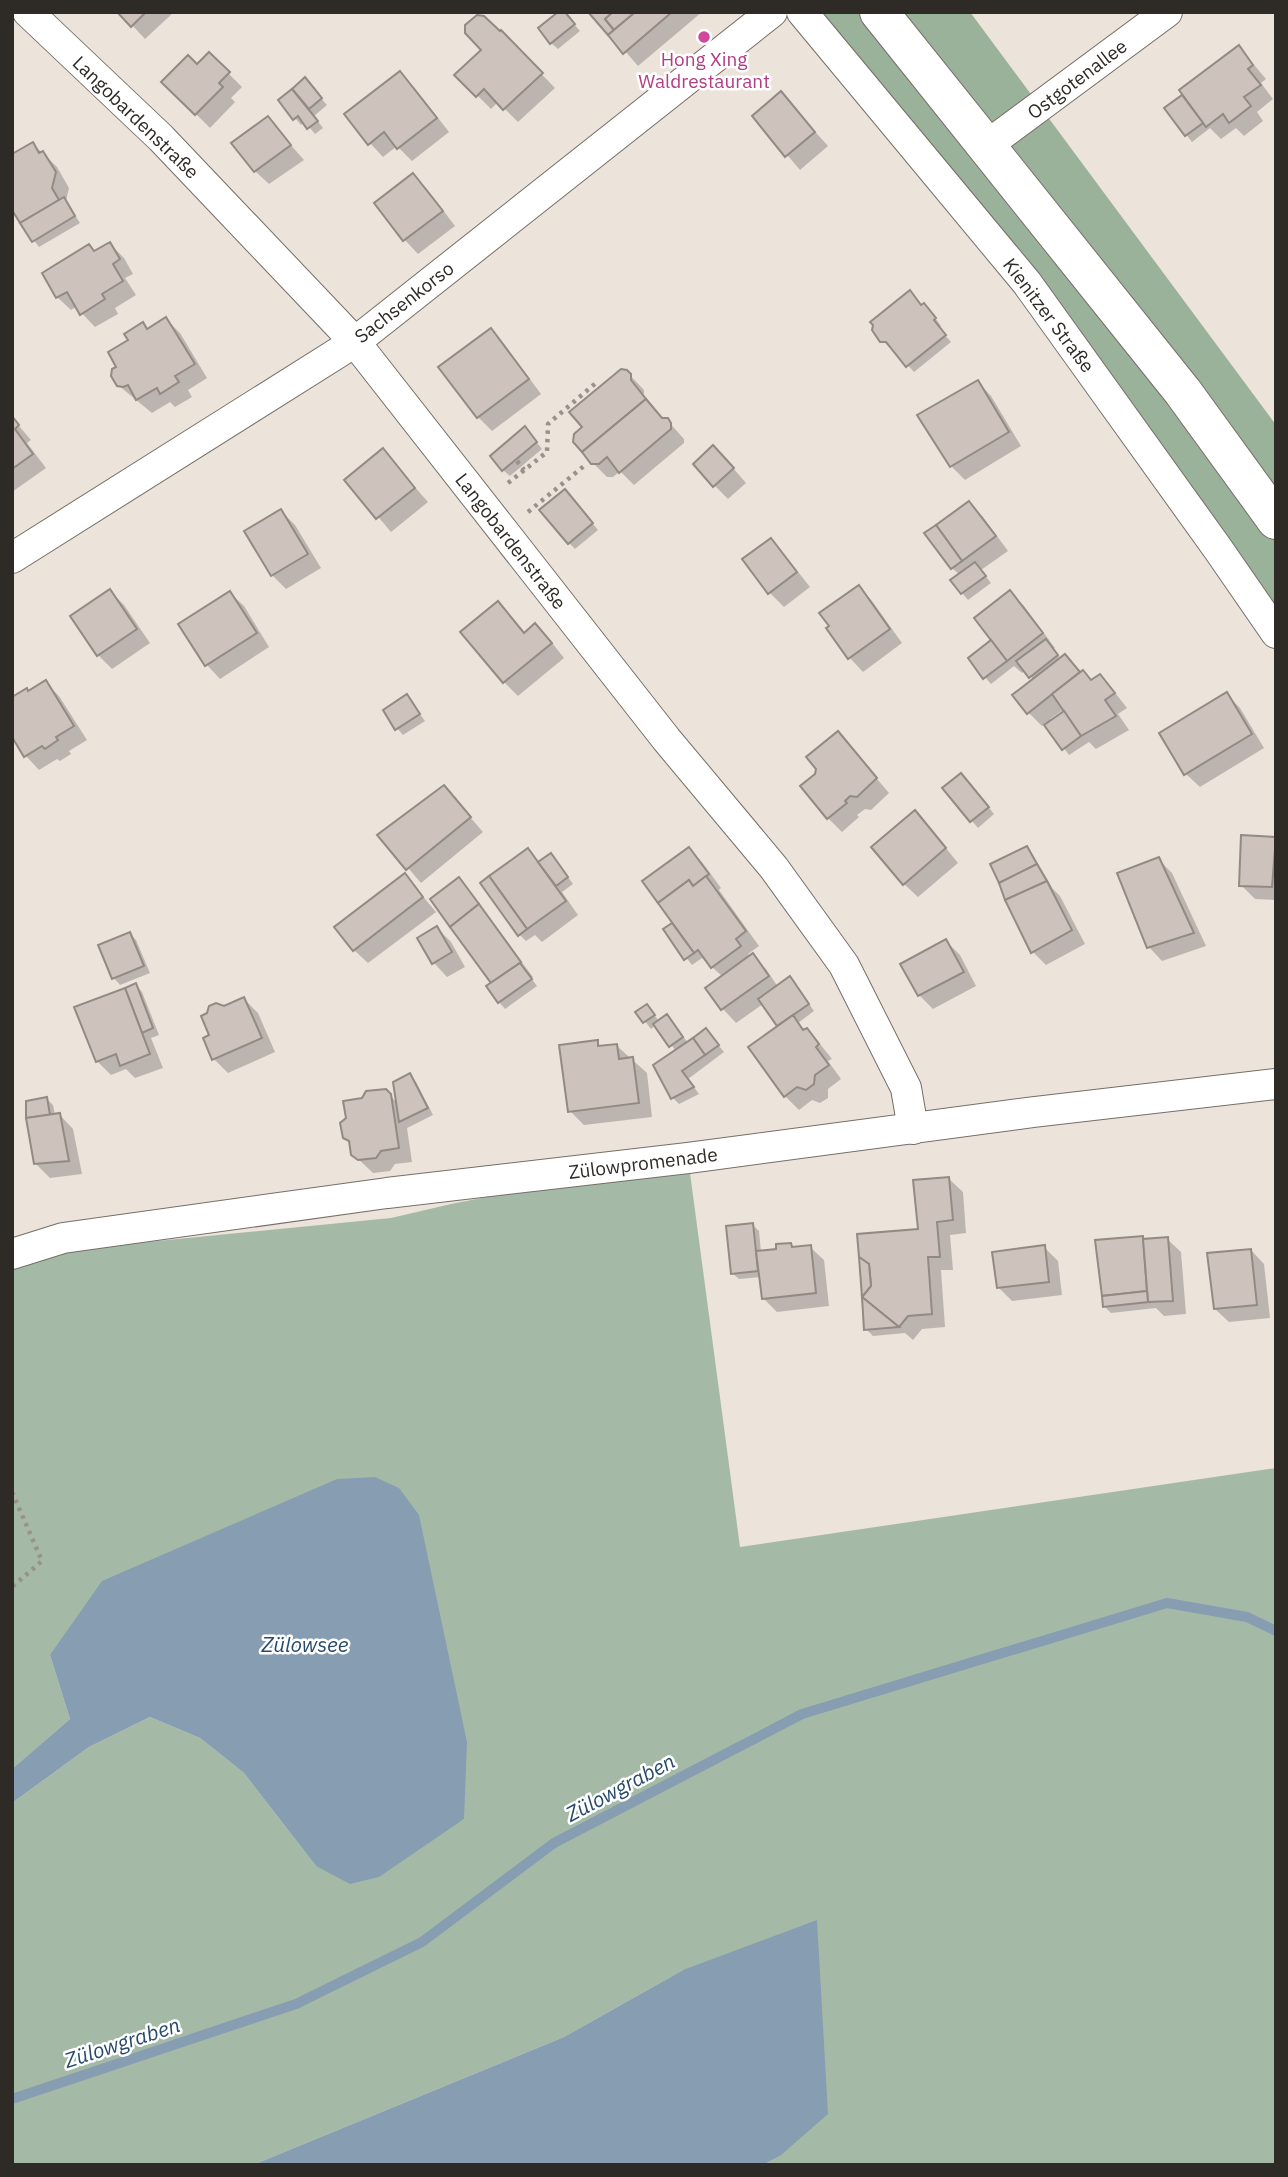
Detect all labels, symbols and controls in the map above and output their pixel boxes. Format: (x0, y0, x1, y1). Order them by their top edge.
marker: Hong Xing Waldrestaurant (696, 29, 712, 45)
street label: Ostgotenallee (1022, 34, 1132, 124)
place label: Hong Xing Waldrestaurant (638, 47, 770, 93)
street label: Langobardenstraße (68, 50, 204, 184)
street label: Kienitzer Straße (998, 253, 1100, 377)
street label: Sachsenkorso (350, 256, 458, 348)
street label: Langobardenstraße (450, 468, 572, 614)
street label: Zülowpromenade (567, 1142, 719, 1184)
water label: Zülowsee (261, 1630, 349, 1658)
water label: Zülowgraben (559, 1746, 680, 1828)
water label: Zülowgraben (60, 2010, 184, 2074)

